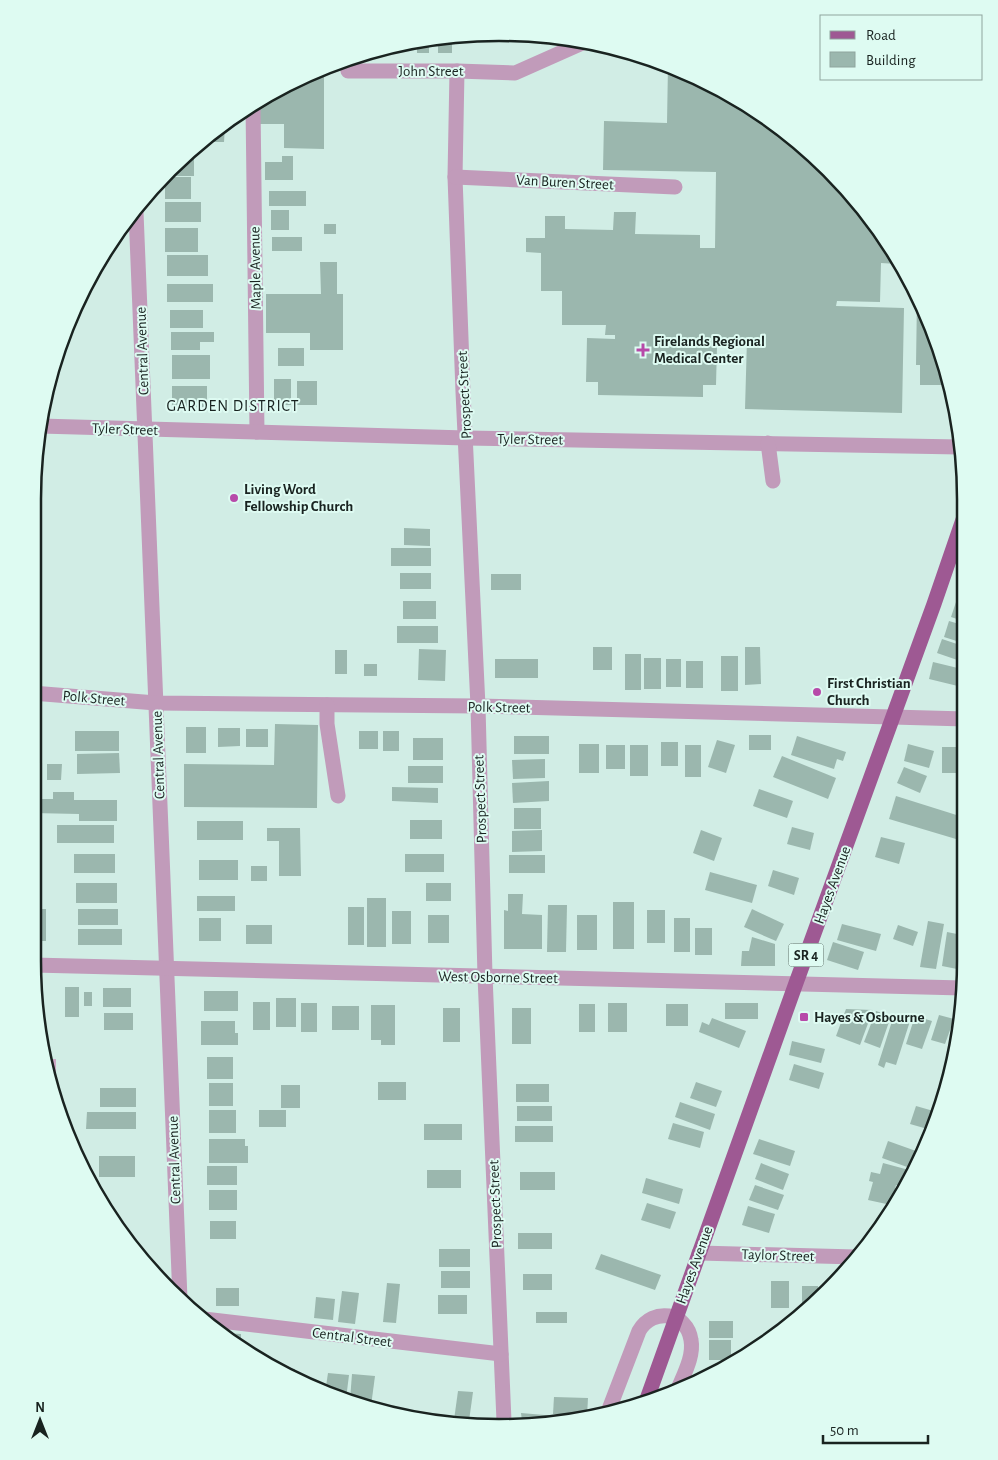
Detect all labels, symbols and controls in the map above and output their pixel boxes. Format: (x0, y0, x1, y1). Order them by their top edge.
legend (820, 15, 983, 80)
text: Road (866, 28, 896, 43)
text: Building (866, 53, 916, 68)
street label: John Street (399, 64, 464, 79)
street label: Van Buren Street (516, 172, 614, 193)
street label: Maple Avenue (247, 226, 264, 310)
street label: Central Avenue (133, 306, 152, 395)
place label: Firelands Regional Medical Center (654, 334, 765, 366)
marker: Firelands Regional Medical Center (636, 343, 650, 357)
street label: Prospect Street (455, 350, 474, 439)
district label: GARDEN DISTRICT (166, 398, 300, 414)
street label: Tyler Street (92, 421, 158, 438)
street label: Tyler Street (497, 431, 563, 448)
place label: Living Word Fellowship Church (244, 482, 353, 514)
marker: Living Word Fellowship Church (228, 492, 240, 504)
place label: First Christian Church (827, 676, 911, 708)
marker: First Christian Church (811, 686, 823, 698)
street label: Polk Street (62, 688, 126, 709)
street label: Polk Street (467, 699, 531, 716)
street label: Central Avenue (149, 710, 168, 799)
street label: Prospect Street (471, 754, 490, 843)
street label: Hayes Avenue (811, 844, 853, 926)
road number: SR 4 (788, 944, 824, 966)
street label: West Osborne Street (438, 969, 558, 986)
place label: Hayes & Osbourne (814, 1010, 925, 1025)
marker: Hayes & Osbourne (798, 1011, 810, 1023)
street label: Central Avenue (165, 1115, 184, 1204)
street label: Prospect Street (486, 1159, 505, 1248)
street label: Hayes Avenue (673, 1224, 715, 1306)
street label: Taylor Street (741, 1247, 815, 1264)
street label: Central Street (311, 1325, 393, 1350)
north arrow (15, 1395, 65, 1445)
text: N (35, 1401, 45, 1415)
scale bar (823, 1412, 928, 1444)
text: 50 m (830, 1423, 859, 1438)

